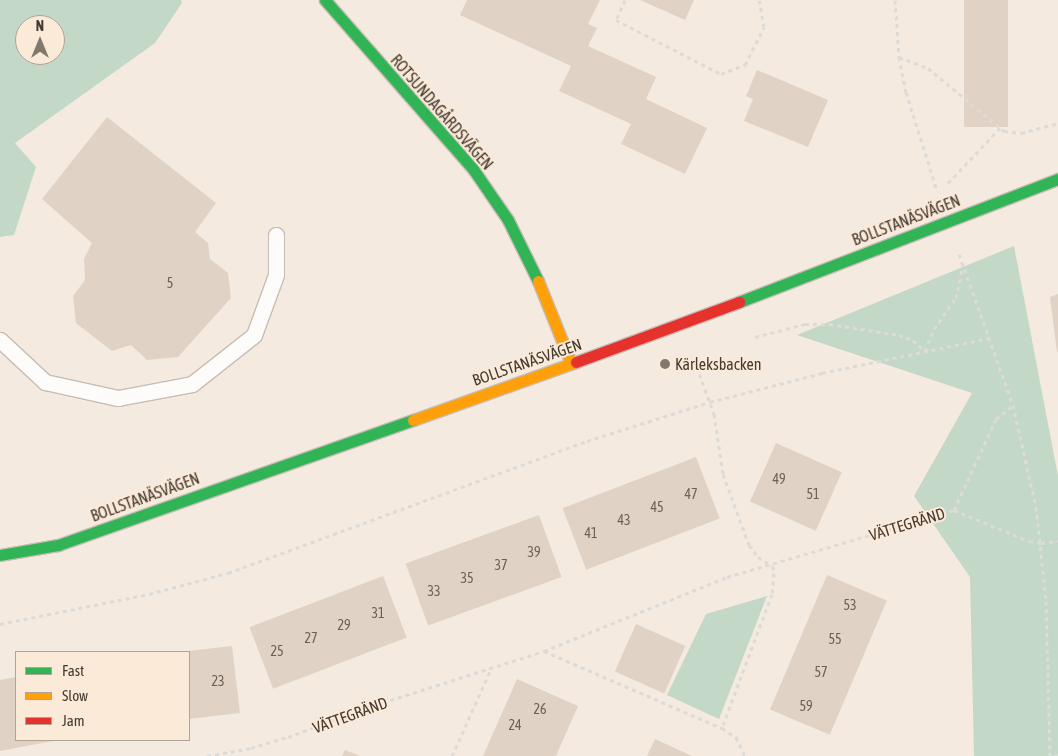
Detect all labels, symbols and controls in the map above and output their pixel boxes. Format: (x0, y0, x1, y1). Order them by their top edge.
north arrow (15, 15, 65, 65)
text: N (36, 18, 44, 34)
street label: ROTSUNDAGÅRDSVÄGEN (387, 50, 497, 174)
street label: BOLLSTANÄSVÄGEN (849, 191, 963, 249)
house number: 5 (167, 275, 173, 291)
street label: BOLLSTANÄSVÄGEN (470, 334, 584, 390)
place label: Kärleksbacken (675, 354, 761, 374)
marker: Kärleksbacken (659, 358, 671, 370)
street label: BOLLSTANÄSVÄGEN (88, 468, 202, 526)
house number: 49 (772, 471, 786, 487)
house number: 47 (684, 486, 698, 502)
house number: 51 (806, 486, 820, 502)
house number: 45 (650, 499, 664, 515)
street label: VÄTTEGRÄND (867, 503, 947, 545)
house number: 43 (617, 512, 631, 528)
house number: 41 (584, 525, 598, 541)
house number: 39 (527, 544, 541, 560)
house number: 37 (494, 557, 508, 573)
house number: 35 (460, 570, 474, 586)
house number: 33 (427, 583, 441, 599)
house number: 53 (843, 597, 857, 613)
house number: 31 (371, 605, 385, 621)
house number: 29 (337, 617, 351, 633)
house number: 27 (304, 630, 318, 646)
house number: 55 (828, 631, 842, 647)
house number: 25 (270, 643, 284, 659)
legend (15, 651, 190, 741)
text: Fast (62, 662, 84, 679)
house number: 57 (814, 664, 828, 680)
house number: 23 (211, 673, 225, 689)
text: Slow (62, 687, 88, 704)
street label: VÄTTEGRÄND (310, 693, 390, 737)
house number: 59 (799, 698, 813, 714)
house number: 26 (533, 701, 547, 717)
text: Jam (62, 712, 85, 729)
house number: 24 (508, 717, 522, 733)

